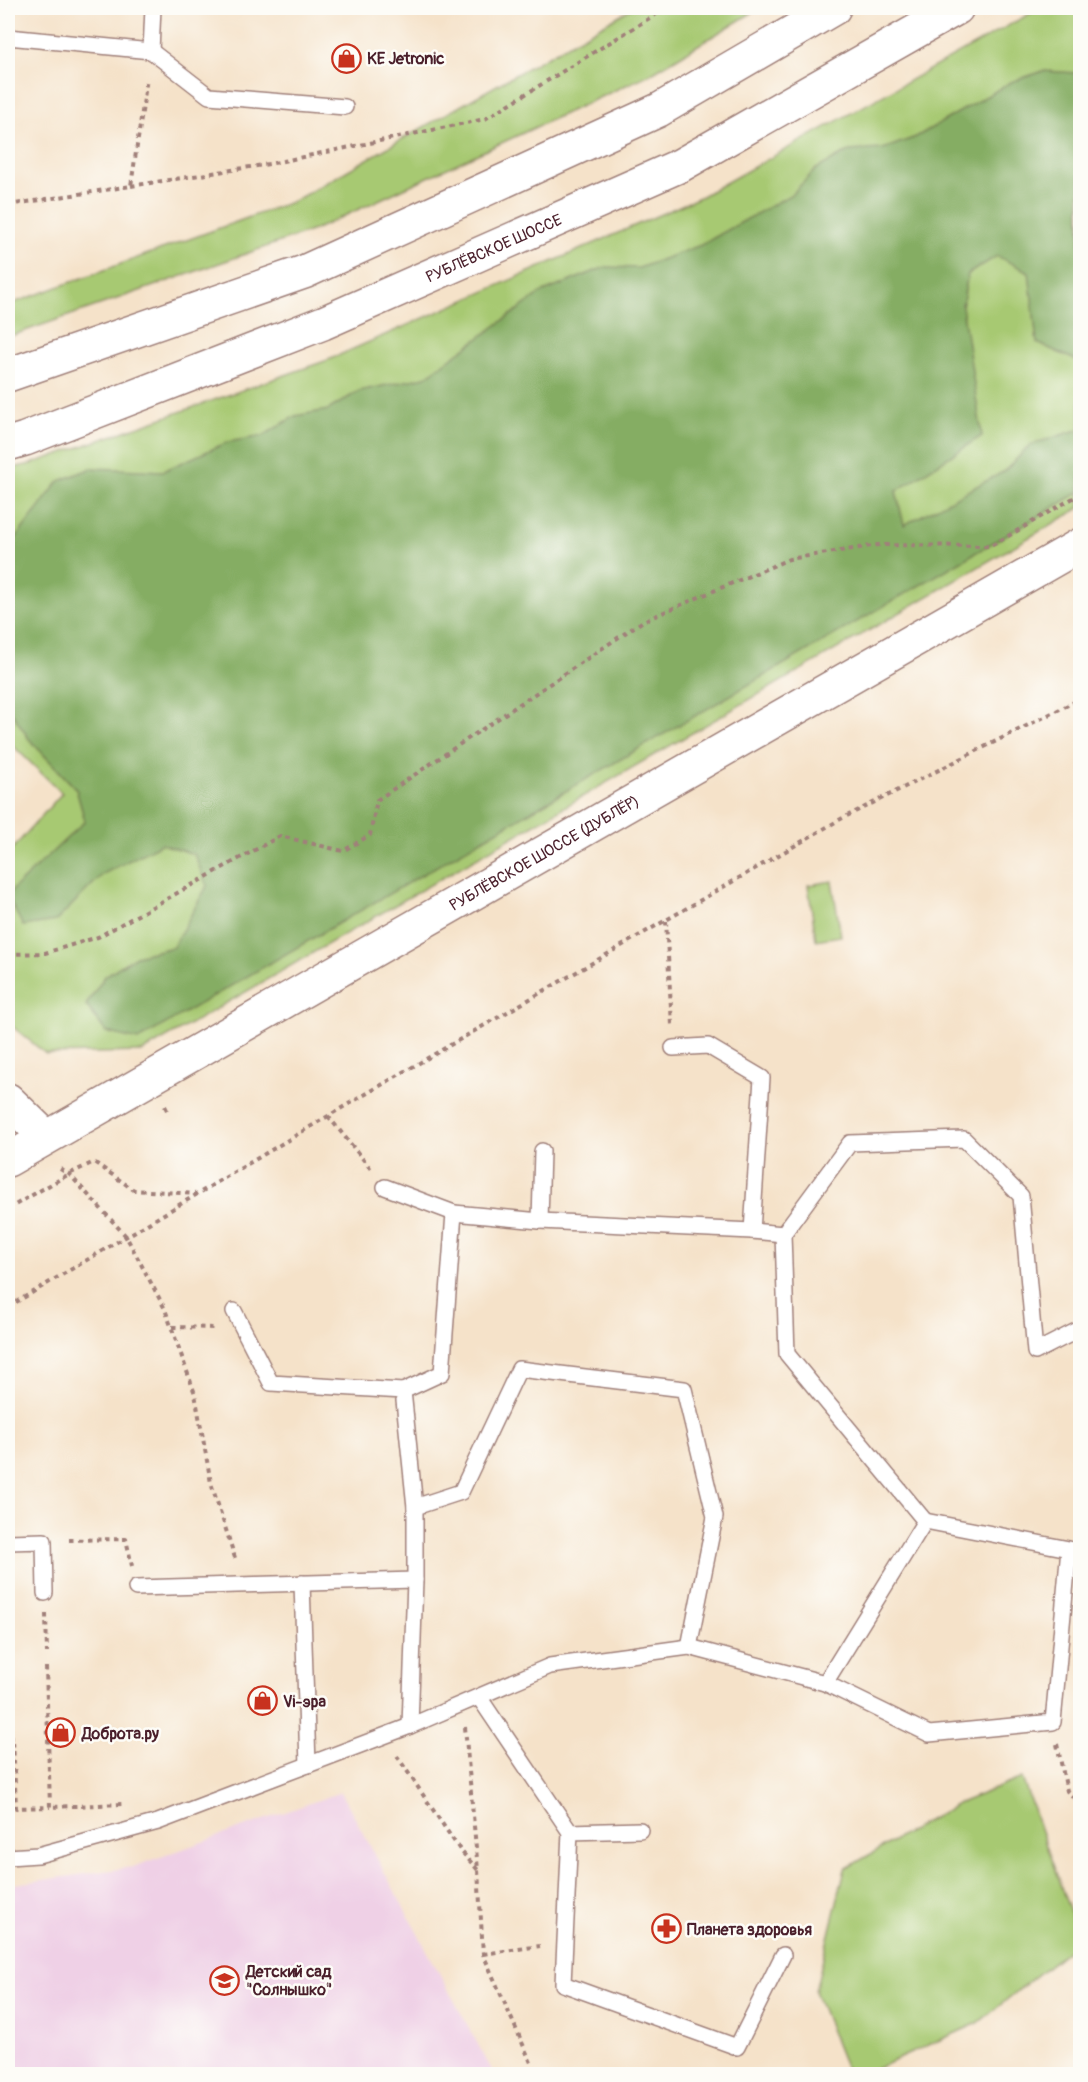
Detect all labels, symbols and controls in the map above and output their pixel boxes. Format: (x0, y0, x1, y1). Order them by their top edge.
shop icon: KE Jetronic (330, 42, 362, 74)
place label: KE Jetronic (367, 49, 444, 69)
street label: РУБЛЁВСКОЕ ШОССЕ (423, 210, 565, 287)
street label: РУБЛЁВСКОЕ ШОССЕ (ДУБЛЁР) (446, 791, 643, 916)
shop icon: Vi-эра (246, 1685, 278, 1717)
place label: Vi-эра (283, 1692, 326, 1712)
shop icon: Доброта.ру (45, 1717, 77, 1749)
place label: Доброта.ру (81, 1724, 159, 1744)
pharmacy icon: Планета здоровья (650, 1913, 682, 1945)
place label: Планета здоровья (687, 1920, 813, 1940)
place label: Детский сад "Солнышко" (245, 1962, 332, 2000)
school or university icon: Детский сад "Солнышко" (209, 1964, 241, 1996)

